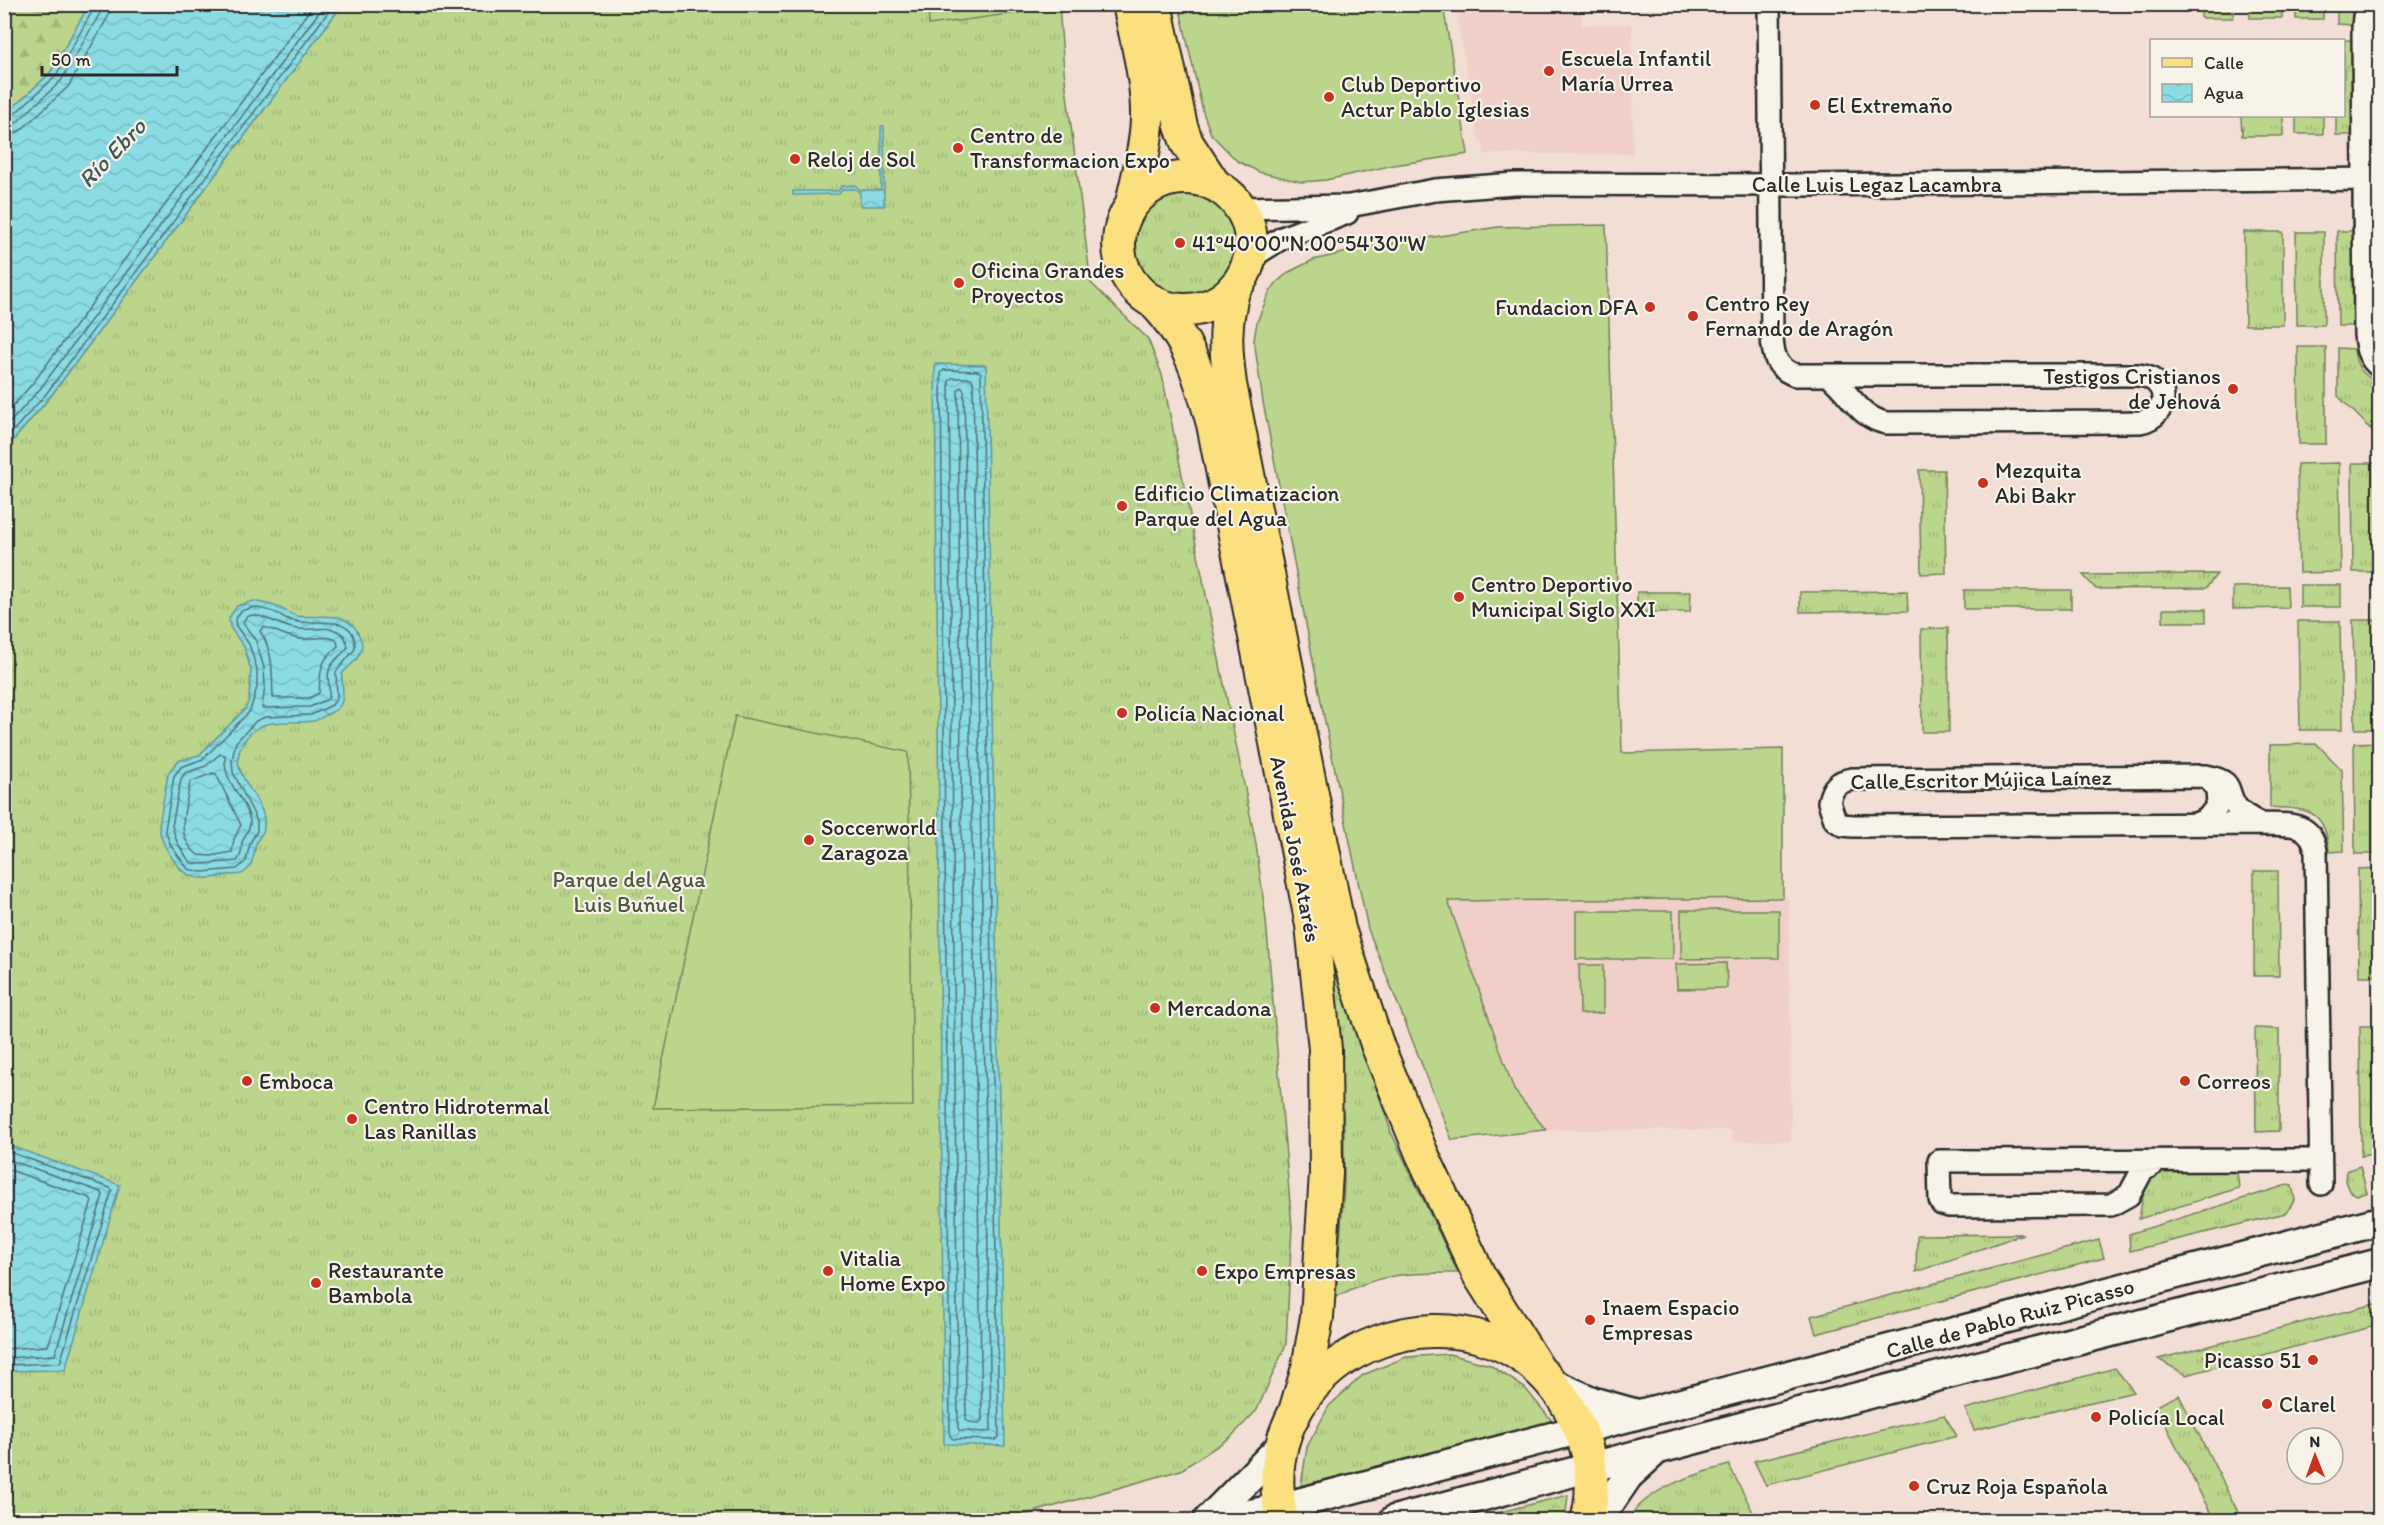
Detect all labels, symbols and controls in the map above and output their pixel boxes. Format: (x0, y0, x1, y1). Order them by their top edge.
scale bar (42, 39, 177, 77)
legend (2150, 39, 2345, 117)
place label: Escuela Infantil María Urrea (1561, 45, 1711, 97)
text: 50 m (51, 49, 91, 71)
text: Calle (2204, 52, 2244, 74)
marker: Escuela Infantil María Urrea (1542, 64, 1556, 78)
place label: Club Deportivo Actur Pablo Iglesias (1341, 71, 1530, 123)
text: Agua (2204, 82, 2244, 104)
marker: Club Deportivo Actur Pablo Iglesias (1322, 90, 1336, 104)
place label: El Extremaño (1827, 92, 1953, 119)
marker: El Extremaño (1808, 98, 1822, 112)
water label: Río Ebro (72, 111, 152, 193)
place label: Centro de Transformacion Expo (970, 122, 1170, 174)
marker: Centro de Transformacion Expo (951, 141, 965, 155)
place label: Reloj de Sol (807, 146, 916, 173)
marker: Reloj de Sol (788, 152, 802, 166)
street label: Calle Luis Legaz Lacambra (1752, 171, 2003, 198)
place label: 41º40'00''N.00º54'30''W (1192, 230, 1426, 257)
marker: 41º40'00''N.00º54'30''W (1173, 236, 1187, 250)
place label: Oficina Grandes Proyectos (971, 257, 1124, 309)
marker: Oficina Grandes Proyectos (952, 276, 966, 290)
place label: Centro Rey Fernando de Aragón (1705, 290, 1894, 342)
place label: Fundacion DFA (1495, 294, 1638, 321)
marker: Fundacion DFA (1643, 300, 1657, 314)
marker: Centro Rey Fernando de Aragón (1686, 309, 1700, 323)
place label: Testigos Cristianos de Jehová (2043, 363, 2222, 415)
marker: Testigos Cristianos de Jehová (2226, 382, 2240, 396)
place label: Mezquita Abi Bakr (1995, 457, 2082, 509)
marker: Mezquita Abi Bakr (1976, 476, 1990, 490)
place label: Edificio Climatizacion Parque del Agua (1134, 480, 1340, 532)
marker: Edificio Climatizacion Parque del Agua (1115, 499, 1129, 513)
place label: Centro Deportivo Municipal Siglo XXI (1471, 571, 1656, 623)
marker: Centro Deportivo Municipal Siglo XXI (1452, 590, 1466, 604)
place label: Policía Nacional (1134, 700, 1285, 727)
marker: Policía Nacional (1115, 706, 1129, 720)
street label: Avenida José Atarés (1264, 754, 1327, 944)
street label: Calle Escritor Mújica Laínez (1850, 764, 2112, 795)
place label: Soccerworld Zaragoza (821, 814, 937, 866)
marker: Soccerworld Zaragoza (802, 833, 816, 847)
park label: Parque del Agua Luis Buñuel (552, 866, 706, 918)
place label: Mercadona (1167, 995, 1272, 1022)
marker: Mercadona (1148, 1001, 1162, 1015)
place label: Emboca (259, 1068, 334, 1095)
place label: Correos (2197, 1068, 2271, 1095)
marker: Emboca (240, 1074, 254, 1088)
marker: Correos (2178, 1074, 2192, 1088)
place label: Centro Hidrotermal Las Ranillas (364, 1093, 549, 1145)
marker: Centro Hidrotermal Las Ranillas (345, 1112, 359, 1126)
place label: Vitalia Home Expo (840, 1245, 946, 1297)
place label: Restaurante Bambola (328, 1257, 444, 1309)
place label: Expo Empresas (1214, 1258, 1356, 1285)
marker: Vitalia Home Expo (821, 1264, 835, 1278)
marker: Expo Empresas (1195, 1264, 1209, 1278)
street label: Calle de Pablo Ruiz Picasso (1883, 1272, 2137, 1365)
marker: Restaurante Bambola (309, 1276, 323, 1290)
place label: Inaem Espacio Empresas (1602, 1294, 1739, 1346)
marker: Inaem Espacio Empresas (1583, 1313, 1597, 1327)
place label: Picasso 51 (2204, 1347, 2301, 1374)
marker: Picasso 51 (2306, 1353, 2320, 1367)
place label: Clarel (2279, 1391, 2336, 1418)
marker: Clarel (2260, 1397, 2274, 1411)
place label: Policía Local (2108, 1404, 2225, 1431)
marker: Policía Local (2089, 1410, 2103, 1424)
north arrow (2285, 1426, 2345, 1486)
text: N (2309, 1432, 2320, 1451)
place label: Cruz Roja Española (1926, 1473, 2109, 1500)
marker: Cruz Roja Española (1907, 1479, 1921, 1493)

